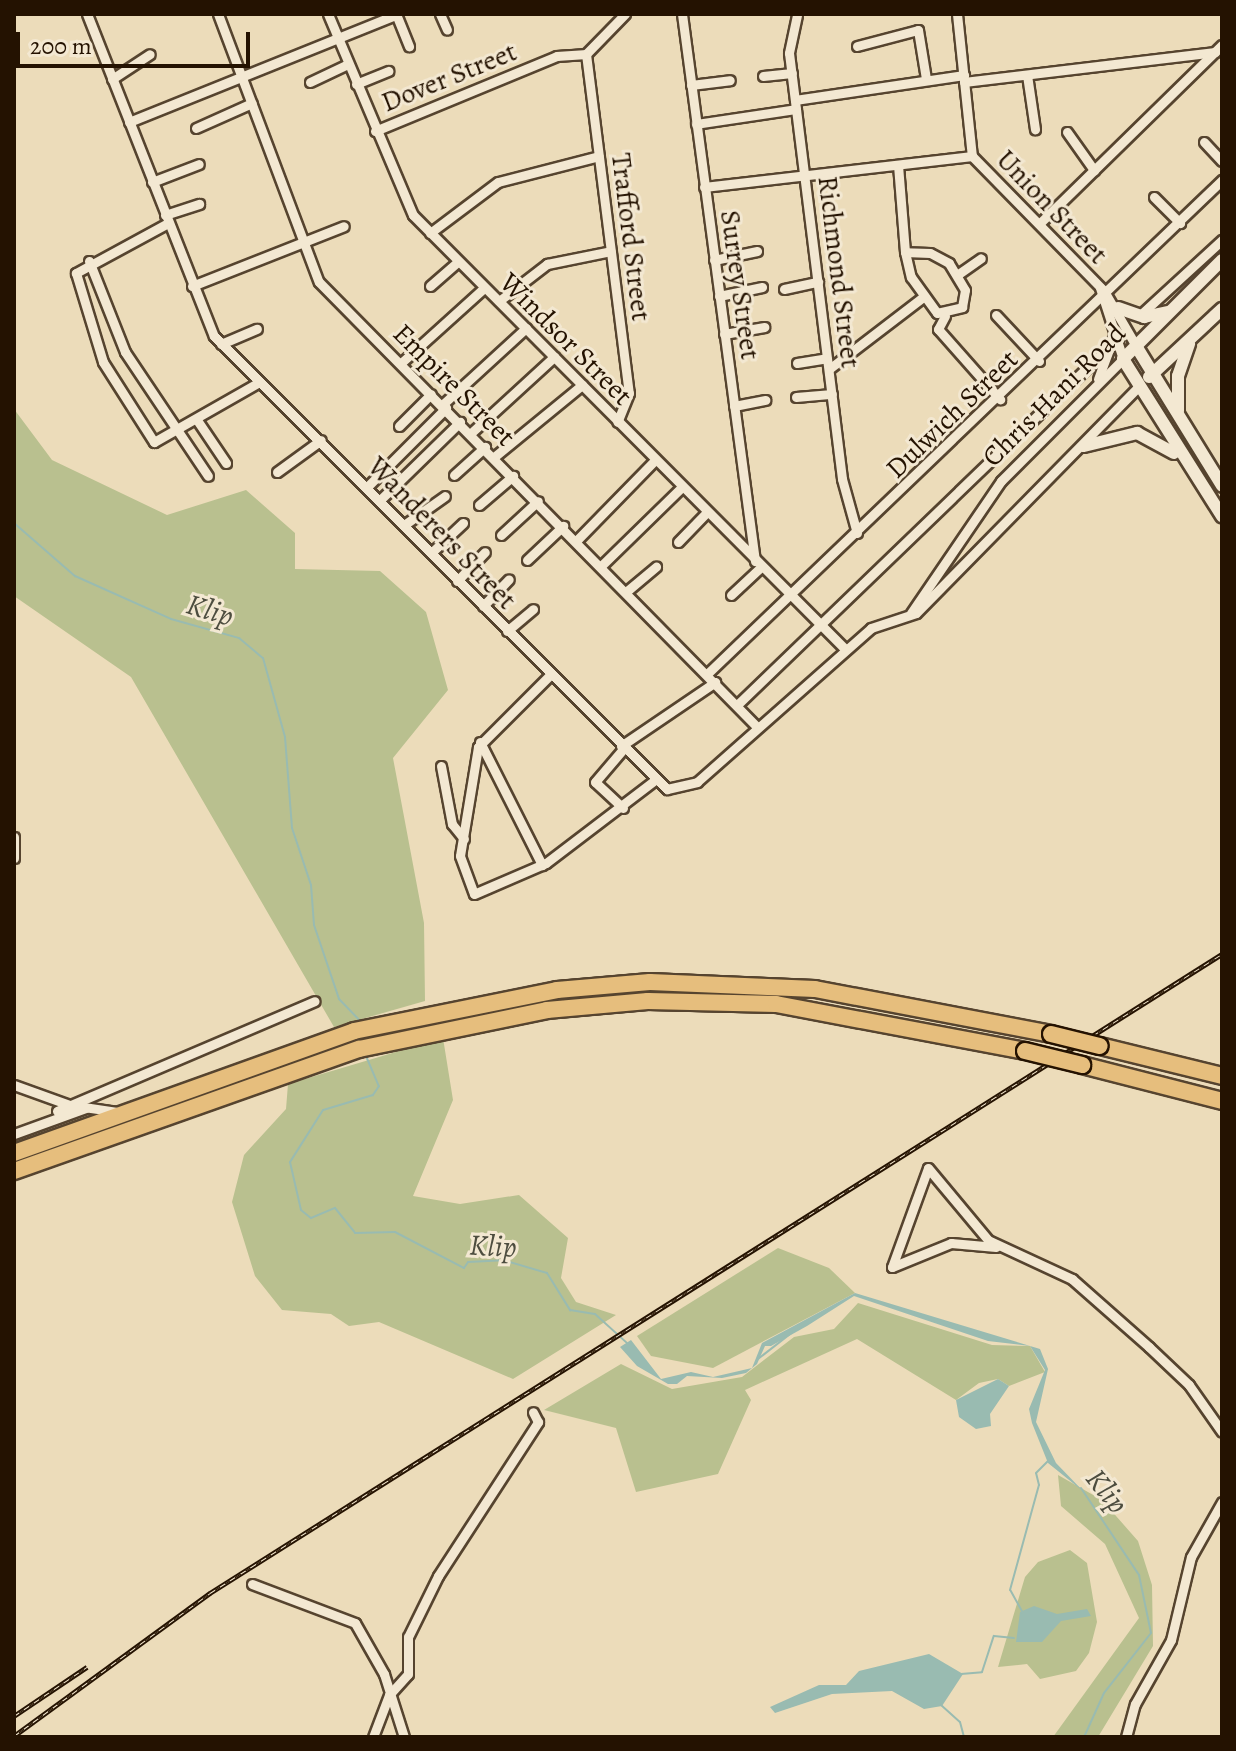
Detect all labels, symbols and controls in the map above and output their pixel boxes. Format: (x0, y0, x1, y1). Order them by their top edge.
scale bar (20, 16, 254, 66)
text: 200 m (30, 30, 92, 62)
street label: Dover Street (376, 35, 522, 119)
street label: Union Street (989, 143, 1115, 271)
street label: Trafford Street (604, 151, 658, 323)
street label: Richmond Street (811, 174, 867, 370)
street label: Surrey Street (713, 208, 767, 362)
street label: Windsor Street (493, 266, 639, 412)
street label: Chris Hani Road (975, 316, 1133, 474)
street label: Empire Street (386, 317, 522, 453)
street label: Dulwich Street (879, 343, 1025, 485)
street label: Wanderers Street (361, 450, 523, 616)
water label: Klip (182, 586, 238, 634)
water label: Klip (468, 1227, 518, 1265)
water label: Klip (1078, 1461, 1136, 1521)

